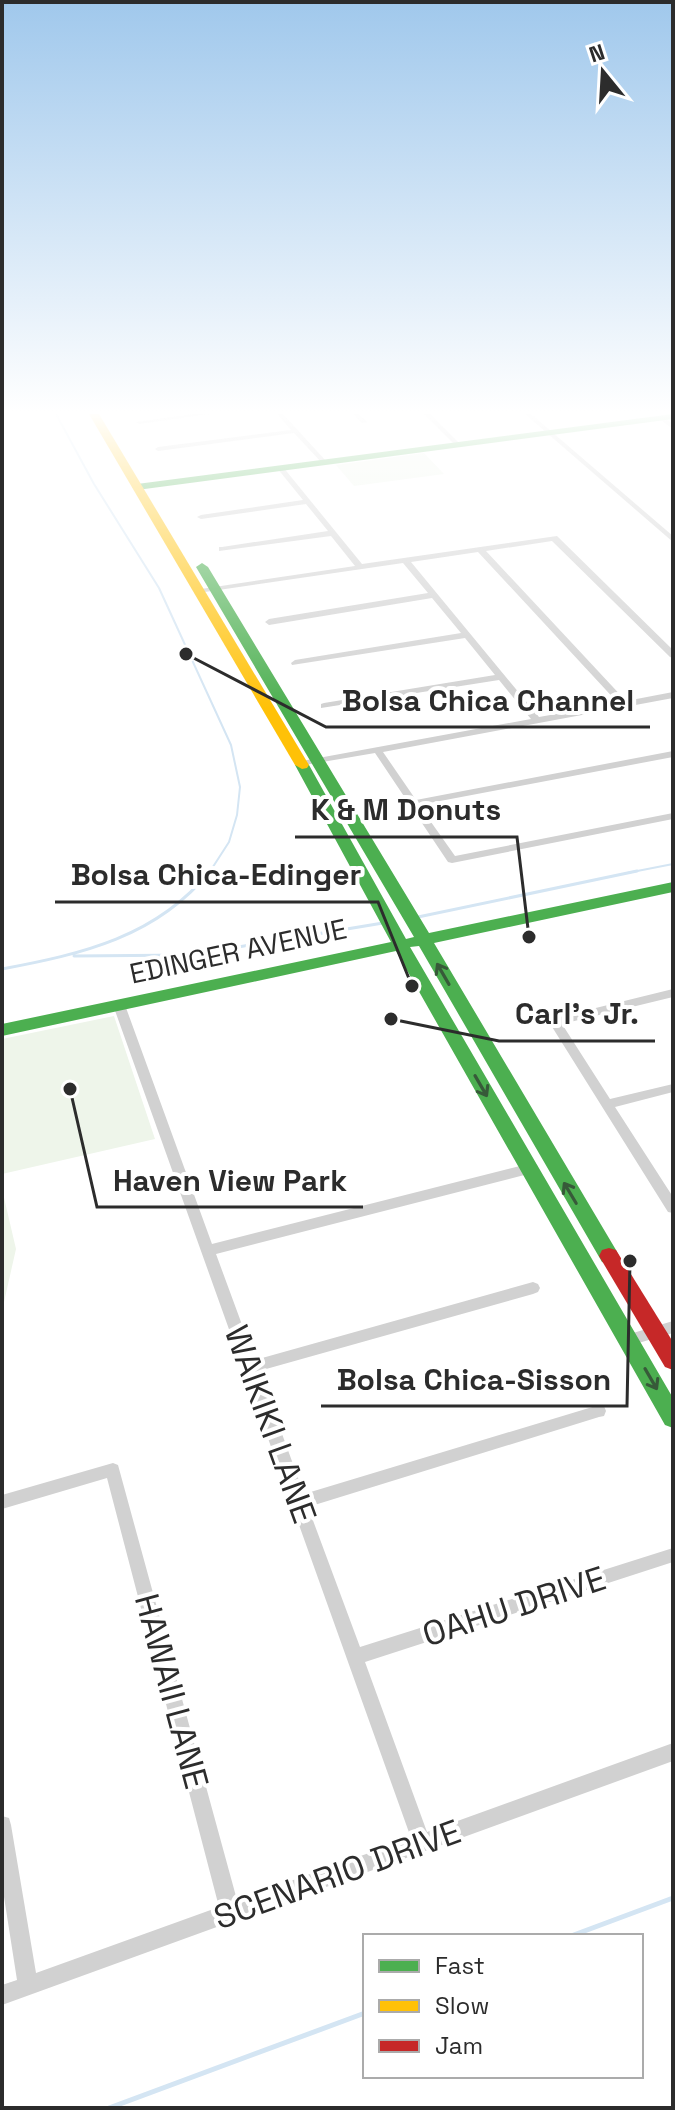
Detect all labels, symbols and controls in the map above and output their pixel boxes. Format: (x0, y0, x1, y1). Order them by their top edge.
north arrow (563, 32, 643, 112)
text: N (585, 37, 608, 69)
callout: Bolsa Chica Channel (326, 673, 650, 727)
text: Bolsa Chica Channel (342, 681, 634, 720)
callout: K & M Donuts (295, 783, 517, 837)
text: K & M Donuts (311, 790, 501, 829)
callout: Bolsa Chica-Edinger (55, 848, 378, 902)
text: Bolsa Chica-Edinger (71, 855, 361, 894)
street label: EDINGER AVENUE (126, 910, 350, 992)
one-way arrow (435, 963, 450, 987)
callout: Carl's Jr. (499, 987, 655, 1041)
text: Carl's Jr. (515, 994, 639, 1033)
one-way arrow (473, 1074, 489, 1097)
callout: Haven View Park (97, 1153, 363, 1207)
text: Haven View Park (113, 1161, 347, 1200)
one-way arrow (562, 1182, 578, 1205)
street label: WAIKIKI LANE (215, 1320, 326, 1529)
callout: Bolsa Chica-Sisson (321, 1352, 627, 1406)
text: Bolsa Chica-Sisson (337, 1360, 611, 1399)
one-way arrow (643, 1367, 659, 1390)
street label: OAHU DRIVE (417, 1557, 611, 1656)
street label: HAWAII LANE (125, 1589, 218, 1793)
street label: SCENARIO DRIVE (208, 1810, 466, 1939)
legend (363, 1934, 643, 2078)
text: Fast (435, 1950, 485, 1981)
text: Slow (435, 1990, 489, 2021)
text: Jam (435, 2030, 483, 2061)

